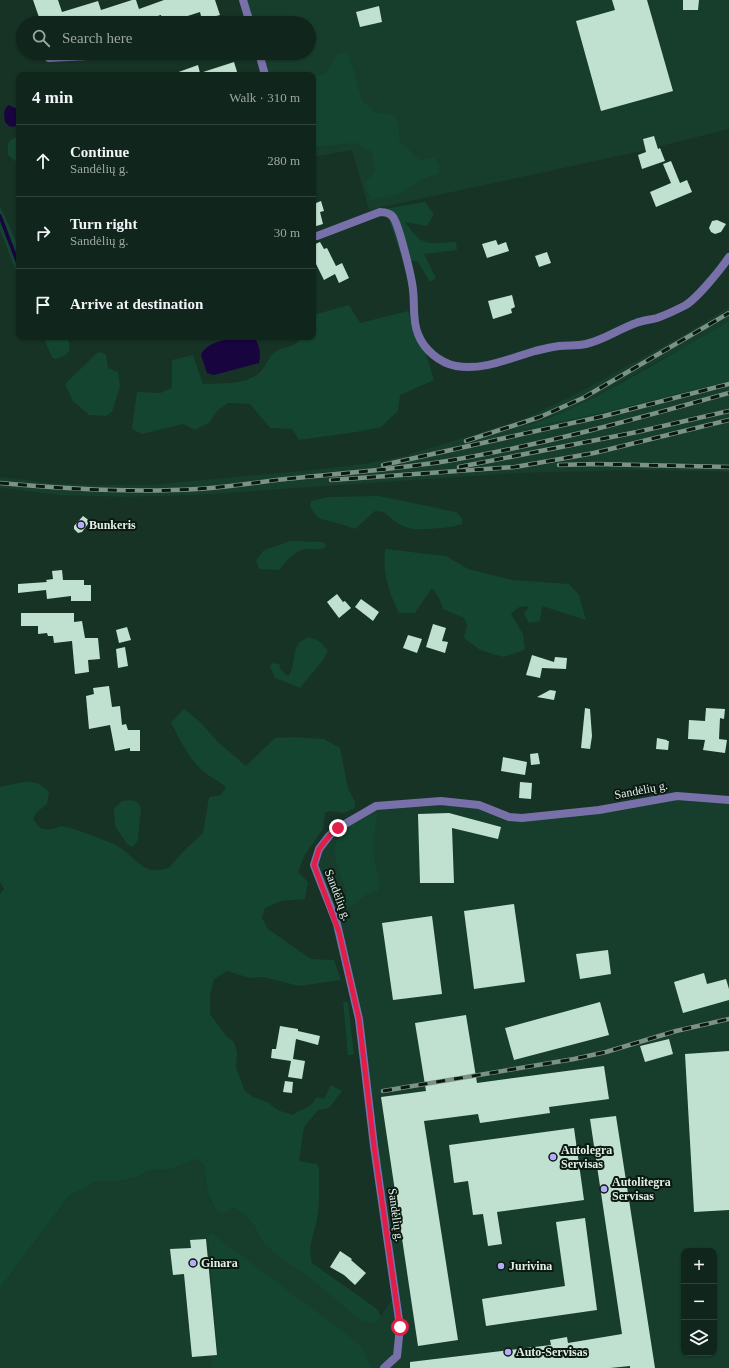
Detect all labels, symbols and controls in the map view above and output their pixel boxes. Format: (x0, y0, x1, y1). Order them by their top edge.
search box (16, 16, 316, 60)
icon: search (30, 27, 52, 49)
text: Search here (62, 30, 132, 46)
text: 4 min (32, 88, 73, 107)
text: Walk · 310 m (229, 90, 300, 105)
text: Continue (70, 144, 129, 160)
icon: ahead (32, 150, 54, 172)
text: 280 m (267, 153, 300, 168)
text: Sandėlių g. (70, 161, 129, 176)
text: Turn right (70, 216, 137, 232)
icon: right (32, 222, 54, 244)
text: 30 m (274, 225, 300, 240)
text: Sandėlių g. (70, 233, 129, 248)
icon: arrive (32, 294, 54, 316)
text: Arrive at destination (70, 296, 203, 312)
place label: Bunkeris (89, 518, 136, 532)
marker: Bunkeris (76, 520, 86, 530)
street label: Sandėlių g. (613, 778, 669, 802)
route end (329, 819, 347, 837)
street label: Sandėlių g. (322, 867, 354, 923)
place label: Autolegra Servisas (561, 1143, 612, 1171)
marker: Autolegra Servisas (548, 1152, 558, 1162)
place label: Autolitegra Servisas (612, 1175, 671, 1203)
marker: Autolitegra Servisas (599, 1184, 609, 1194)
street label: Sandėlių g. (385, 1187, 407, 1243)
map controls (681, 1248, 717, 1356)
button: + (681, 1248, 717, 1284)
place label: Ginara (201, 1256, 238, 1270)
marker: Ginara (188, 1258, 198, 1268)
place label: Jurivina (509, 1259, 552, 1273)
marker: Jurivina (496, 1261, 506, 1271)
button: − (681, 1284, 717, 1320)
route start (391, 1318, 409, 1336)
button: layers (681, 1320, 717, 1356)
place label: Auto-Servisas (516, 1345, 588, 1359)
marker: Auto-Servisas (503, 1347, 513, 1357)

